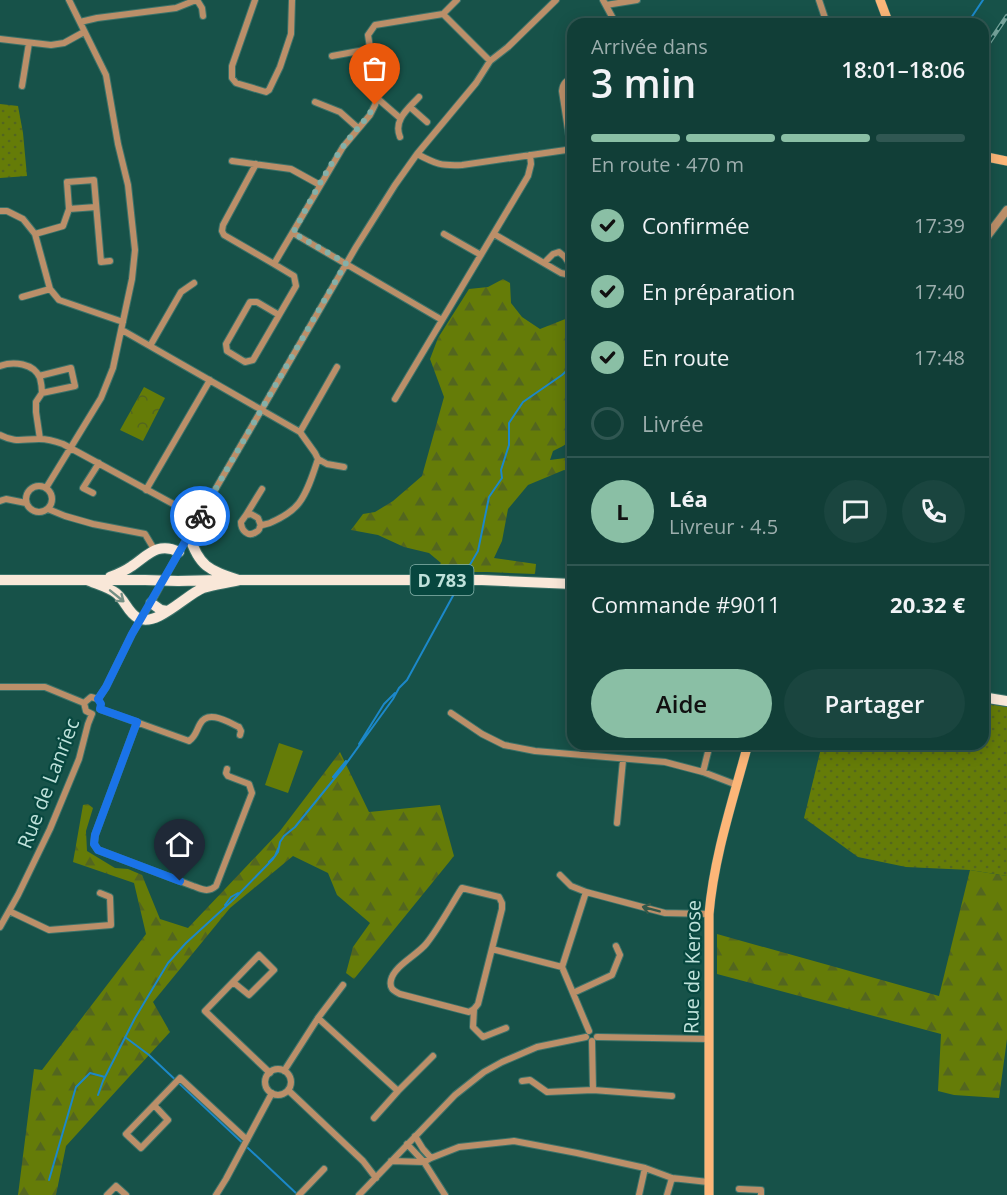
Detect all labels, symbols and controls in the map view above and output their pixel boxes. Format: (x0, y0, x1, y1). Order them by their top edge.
text: Arrivée dans (591, 33, 708, 60)
pin (349, 43, 400, 105)
icon: bag (358, 52, 391, 85)
text: 18:01–18:06 (841, 54, 965, 84)
text: 3 min (591, 56, 696, 109)
text: En route · 470 m (591, 151, 744, 178)
icon: check (591, 209, 624, 242)
text: Confirmée (642, 210, 750, 240)
text: 17:39 (914, 212, 965, 239)
icon: check (591, 275, 624, 308)
text: En préparation (642, 276, 795, 306)
text: 17:40 (914, 278, 965, 305)
icon: check (591, 341, 624, 374)
text: En route (642, 342, 729, 372)
text: 17:48 (914, 344, 965, 371)
text: Livrée (642, 408, 704, 438)
button: chat (824, 480, 887, 543)
button: phone (902, 480, 965, 543)
text: Léa (669, 483, 708, 513)
courier (170, 486, 230, 546)
text: L (616, 496, 629, 526)
icon: bike (184, 500, 217, 533)
text: Livreur · 4.5 (669, 513, 778, 540)
road number: D 783 (410, 565, 474, 595)
one-way arrow (109, 589, 125, 602)
text: Commande #9011 (591, 589, 781, 619)
text: 20.32 € (890, 589, 965, 619)
button: Aide (591, 669, 772, 738)
button: Partager (784, 669, 965, 738)
street label: Rue de Lanriec (11, 714, 85, 852)
pin (154, 819, 205, 881)
icon: home (163, 828, 196, 861)
street label: Rue de Kerose (677, 900, 707, 1034)
one-way arrow (642, 903, 661, 915)

